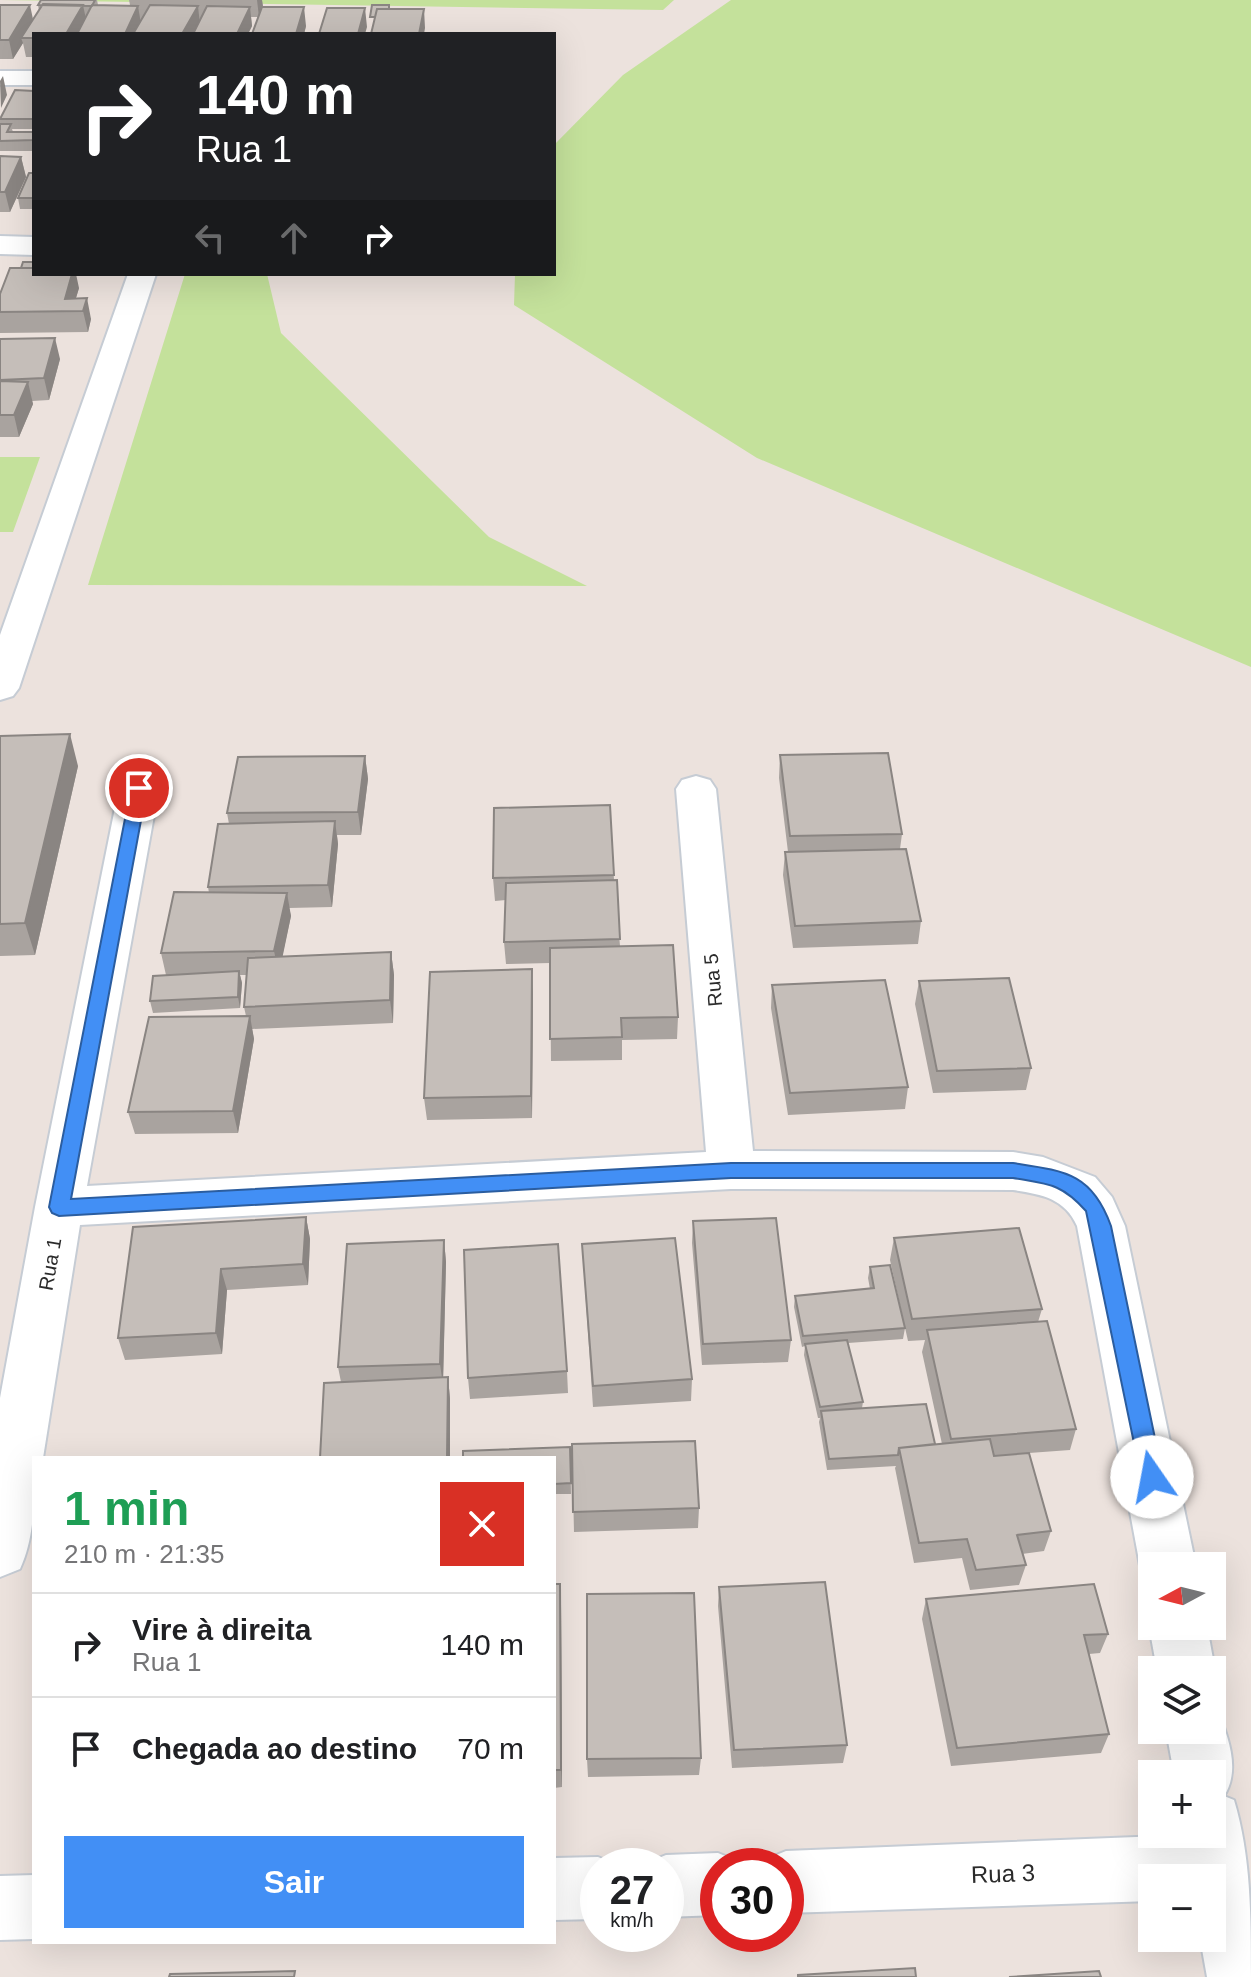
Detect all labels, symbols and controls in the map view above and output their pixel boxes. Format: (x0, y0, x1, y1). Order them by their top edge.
text: 140 m (196, 63, 355, 126)
icon: right (64, 64, 168, 168)
text: Rua 1 (196, 129, 292, 170)
icon: left (188, 216, 232, 260)
icon: ahead (272, 216, 316, 260)
icon: right (356, 216, 400, 260)
pin (105, 754, 173, 822)
icon: arrive (117, 766, 161, 810)
street label: Rua 5 (700, 952, 726, 1008)
street label: Rua 1 (35, 1236, 65, 1292)
position arrow (1110, 1435, 1194, 1519)
text: 1 min (64, 1482, 189, 1535)
button: close (440, 1482, 524, 1566)
text: 210 m · 21:35 (64, 1539, 224, 1569)
north arrow (1138, 1552, 1226, 1640)
map controls (1138, 1552, 1226, 1952)
text: Vire à direita (132, 1613, 312, 1646)
icon: right (64, 1623, 108, 1667)
text: 140 m (441, 1628, 524, 1661)
text: Rua 1 (132, 1647, 201, 1677)
button: layers (1138, 1656, 1226, 1744)
icon: arrive (64, 1727, 108, 1771)
text: Chegada ao destino (132, 1732, 417, 1765)
text: 70 m (457, 1732, 524, 1765)
button: + (1138, 1760, 1226, 1848)
button: Sair (64, 1836, 524, 1928)
speed limit sign: 30 (700, 1848, 804, 1952)
street label: Rua 3 (971, 1859, 1035, 1888)
button: − (1138, 1864, 1226, 1952)
text: 27 (610, 1868, 654, 1912)
text: km/h (610, 1909, 654, 1931)

